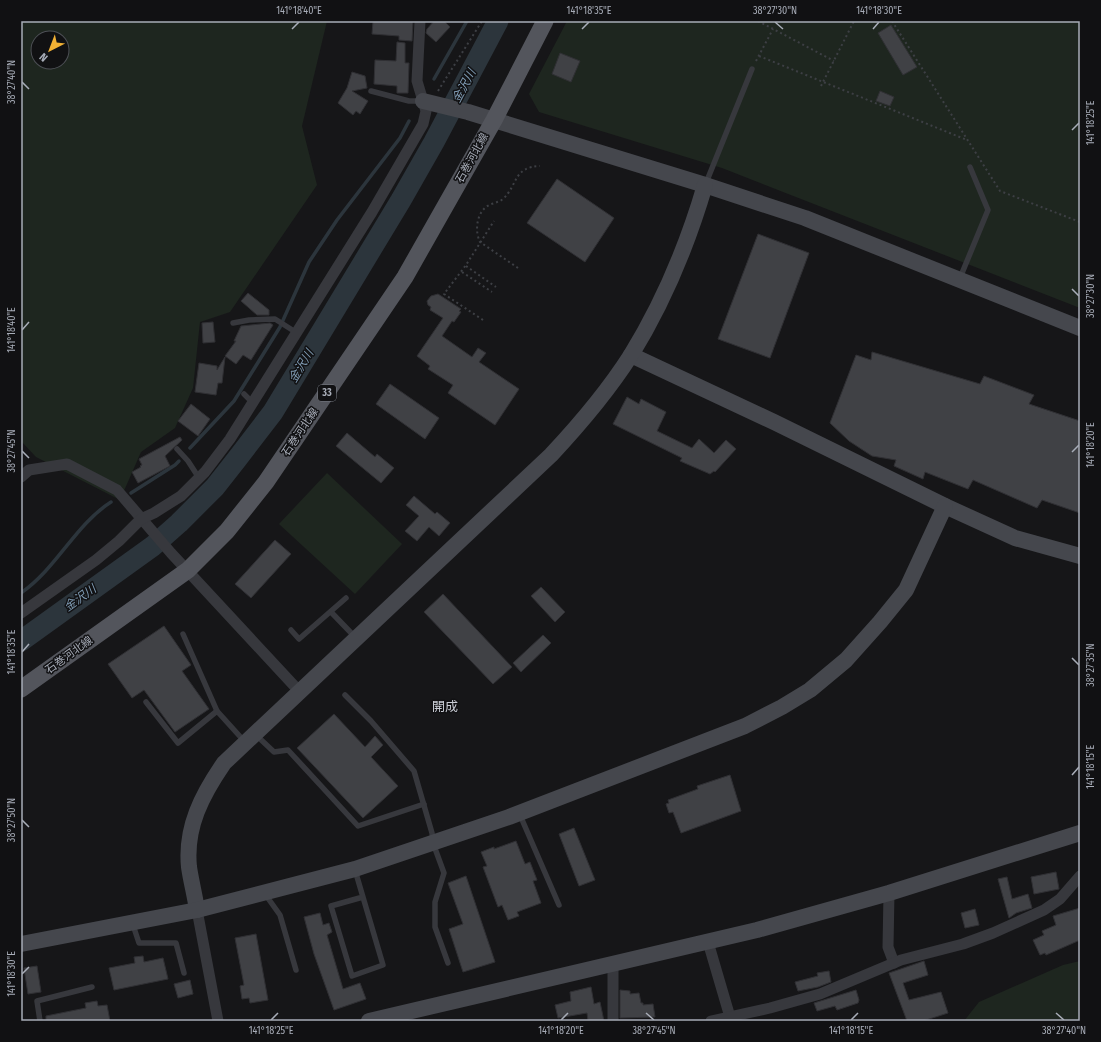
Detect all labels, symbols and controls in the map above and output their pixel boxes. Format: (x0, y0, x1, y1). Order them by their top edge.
text: 141°18'40"E (276, 5, 322, 17)
text: 141°18'35"E (567, 5, 612, 17)
text: 38°27'30"N (753, 5, 797, 17)
text: 141°18'30"E (856, 5, 902, 17)
north arrow (30, 30, 70, 70)
text: N (37, 50, 50, 64)
text: 38°27'40"N (6, 60, 18, 104)
water label: 金沢川 (449, 65, 480, 105)
text: 141°18'25"E (1085, 100, 1097, 145)
street label: 石巻河北線 (453, 131, 491, 185)
text: 38°27'30"N (1085, 274, 1097, 318)
text: 141°18'40"E (6, 307, 18, 353)
water label: 金沢川 (286, 345, 317, 385)
road number: 33 (318, 385, 336, 401)
street label: 石巻河北線 (279, 406, 321, 458)
text: 141°18'20"E (1085, 422, 1097, 468)
text: 38°27'45"N (6, 429, 18, 473)
water label: 金沢川 (61, 581, 100, 614)
text: 141°18'35"E (6, 629, 18, 674)
street label: 石巻河北線 (43, 634, 95, 676)
text: 38°27'35"N (1085, 643, 1097, 687)
district label: 開成 (432, 699, 458, 714)
text: 141°18'15"E (1085, 745, 1097, 789)
text: 38°27'50"N (6, 798, 18, 842)
text: 141°18'30"E (6, 951, 18, 997)
text: 141°18'25"E (249, 1025, 294, 1037)
text: 141°18'20"E (538, 1025, 584, 1037)
text: 38°27'45"N (632, 1025, 676, 1037)
text: 141°18'15"E (829, 1025, 873, 1037)
text: 38°27'40"N (1042, 1025, 1086, 1037)

